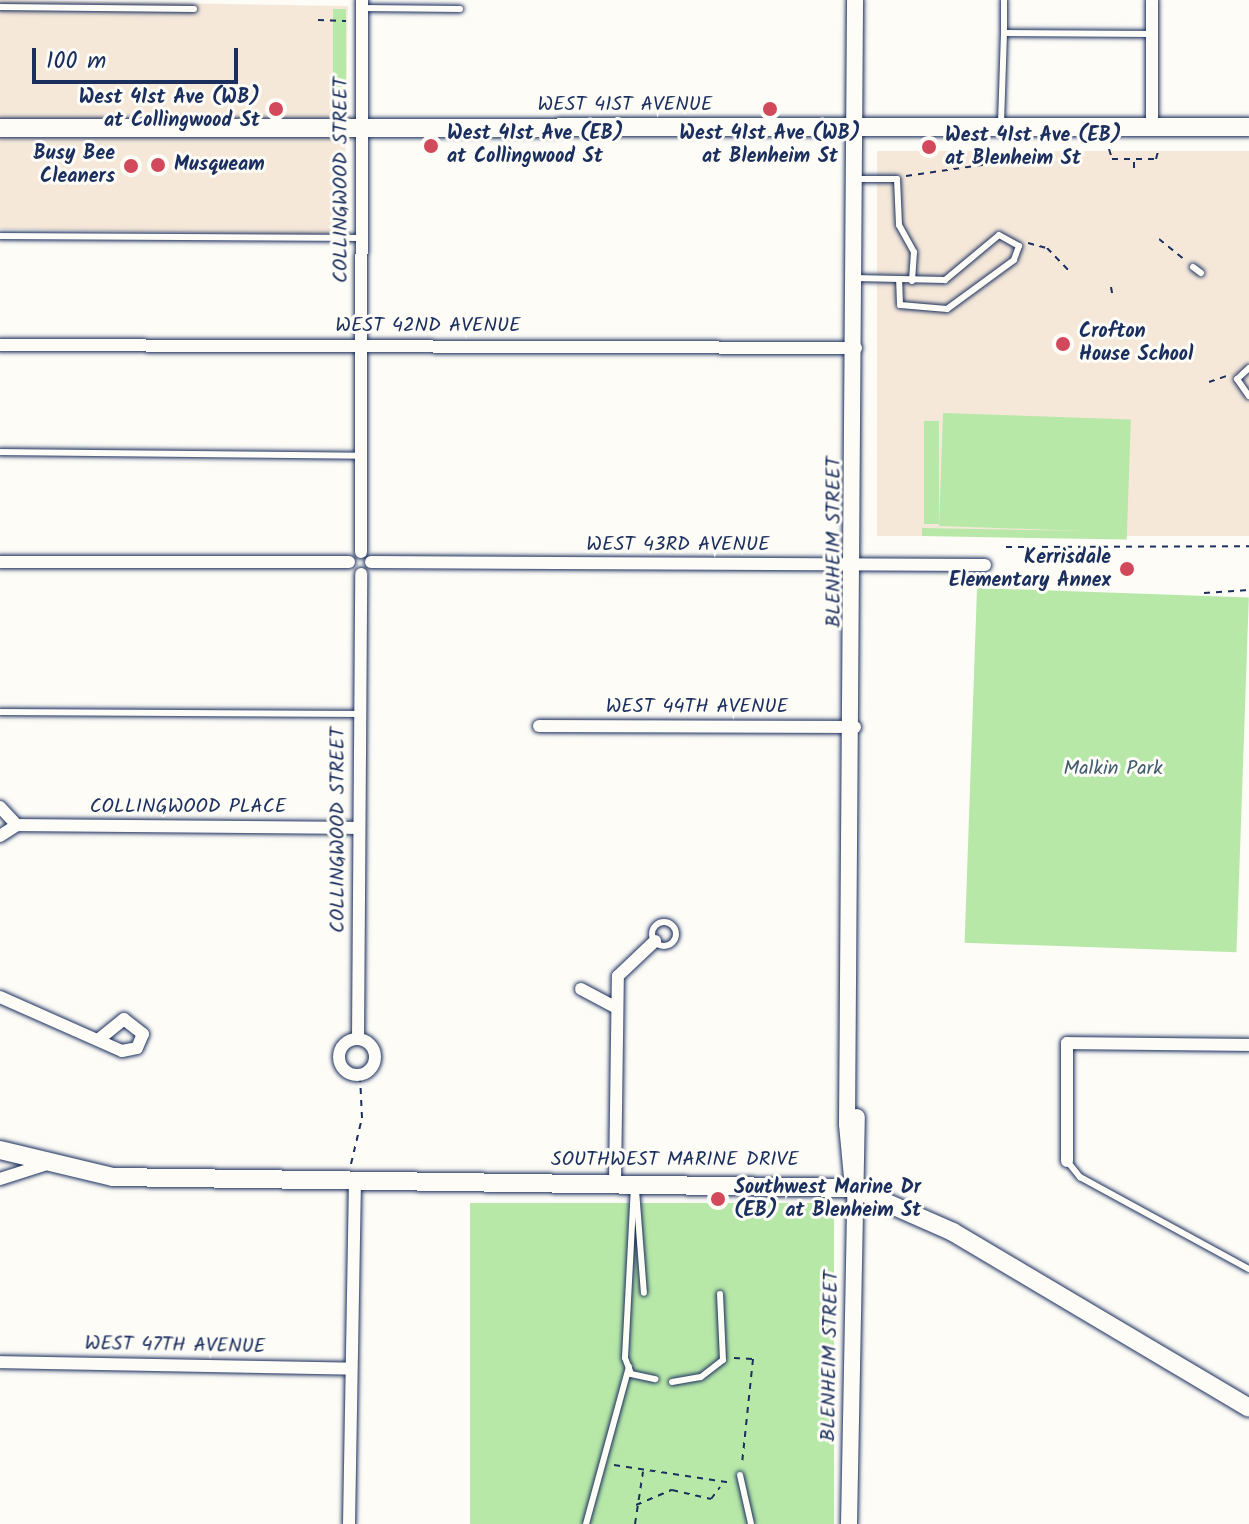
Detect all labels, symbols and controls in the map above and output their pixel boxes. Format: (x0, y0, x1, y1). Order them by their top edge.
scale bar (36, 32, 242, 82)
text: 100 m (46, 42, 106, 81)
street label: COLLINGWOOD STREET (330, 77, 354, 283)
place label: West 41st Ave (WB) at Collingwood St (79, 86, 260, 133)
street label: WEST 41ST AVENUE (537, 93, 713, 117)
marker: West 41st Ave (WB) at Collingwood St (267, 100, 285, 118)
marker: West 41st Ave (WB) at Blenheim St (761, 100, 779, 118)
place label: West 41st Ave (EB) at Collingwood St (447, 122, 624, 169)
place label: West 41st Ave (WB) at Blenheim St (679, 122, 861, 169)
place label: West 41st Ave (EB) at Blenheim St (945, 124, 1122, 171)
marker: West 41st Ave (EB) at Collingwood St (422, 137, 440, 155)
marker: West 41st Ave (EB) at Blenheim St (920, 138, 938, 156)
place label: Busy Bee Cleaners (33, 142, 115, 189)
place label: Musqueam (174, 153, 265, 177)
marker: Musqueam (149, 156, 167, 174)
marker: Busy Bee Cleaners (122, 157, 140, 175)
street label: WEST 42ND AVENUE (335, 314, 521, 338)
place label: Crofton House School (1079, 320, 1193, 367)
marker: Crofton House School (1054, 335, 1072, 353)
street label: BLENHEIM STREET (823, 456, 847, 628)
street label: WEST 43RD AVENUE (586, 533, 770, 557)
place label: Kerrisdale Elementary Annex (949, 546, 1111, 593)
marker: Kerrisdale Elementary Annex (1118, 560, 1136, 578)
street label: WEST 44TH AVENUE (606, 695, 788, 719)
street label: COLLINGWOOD STREET (327, 727, 351, 933)
park label: Malkin Park (1063, 757, 1163, 781)
street label: COLLINGWOOD PLACE (90, 795, 286, 819)
street label: SOUTHWEST MARINE DRIVE (551, 1148, 799, 1172)
place label: Southwest Marine Dr (EB) at Blenheim St (734, 1176, 921, 1223)
marker: Southwest Marine Dr (EB) at Blenheim St (709, 1190, 727, 1208)
street label: BLENHEIM STREET (818, 1270, 844, 1442)
street label: WEST 47TH AVENUE (84, 1332, 266, 1360)

